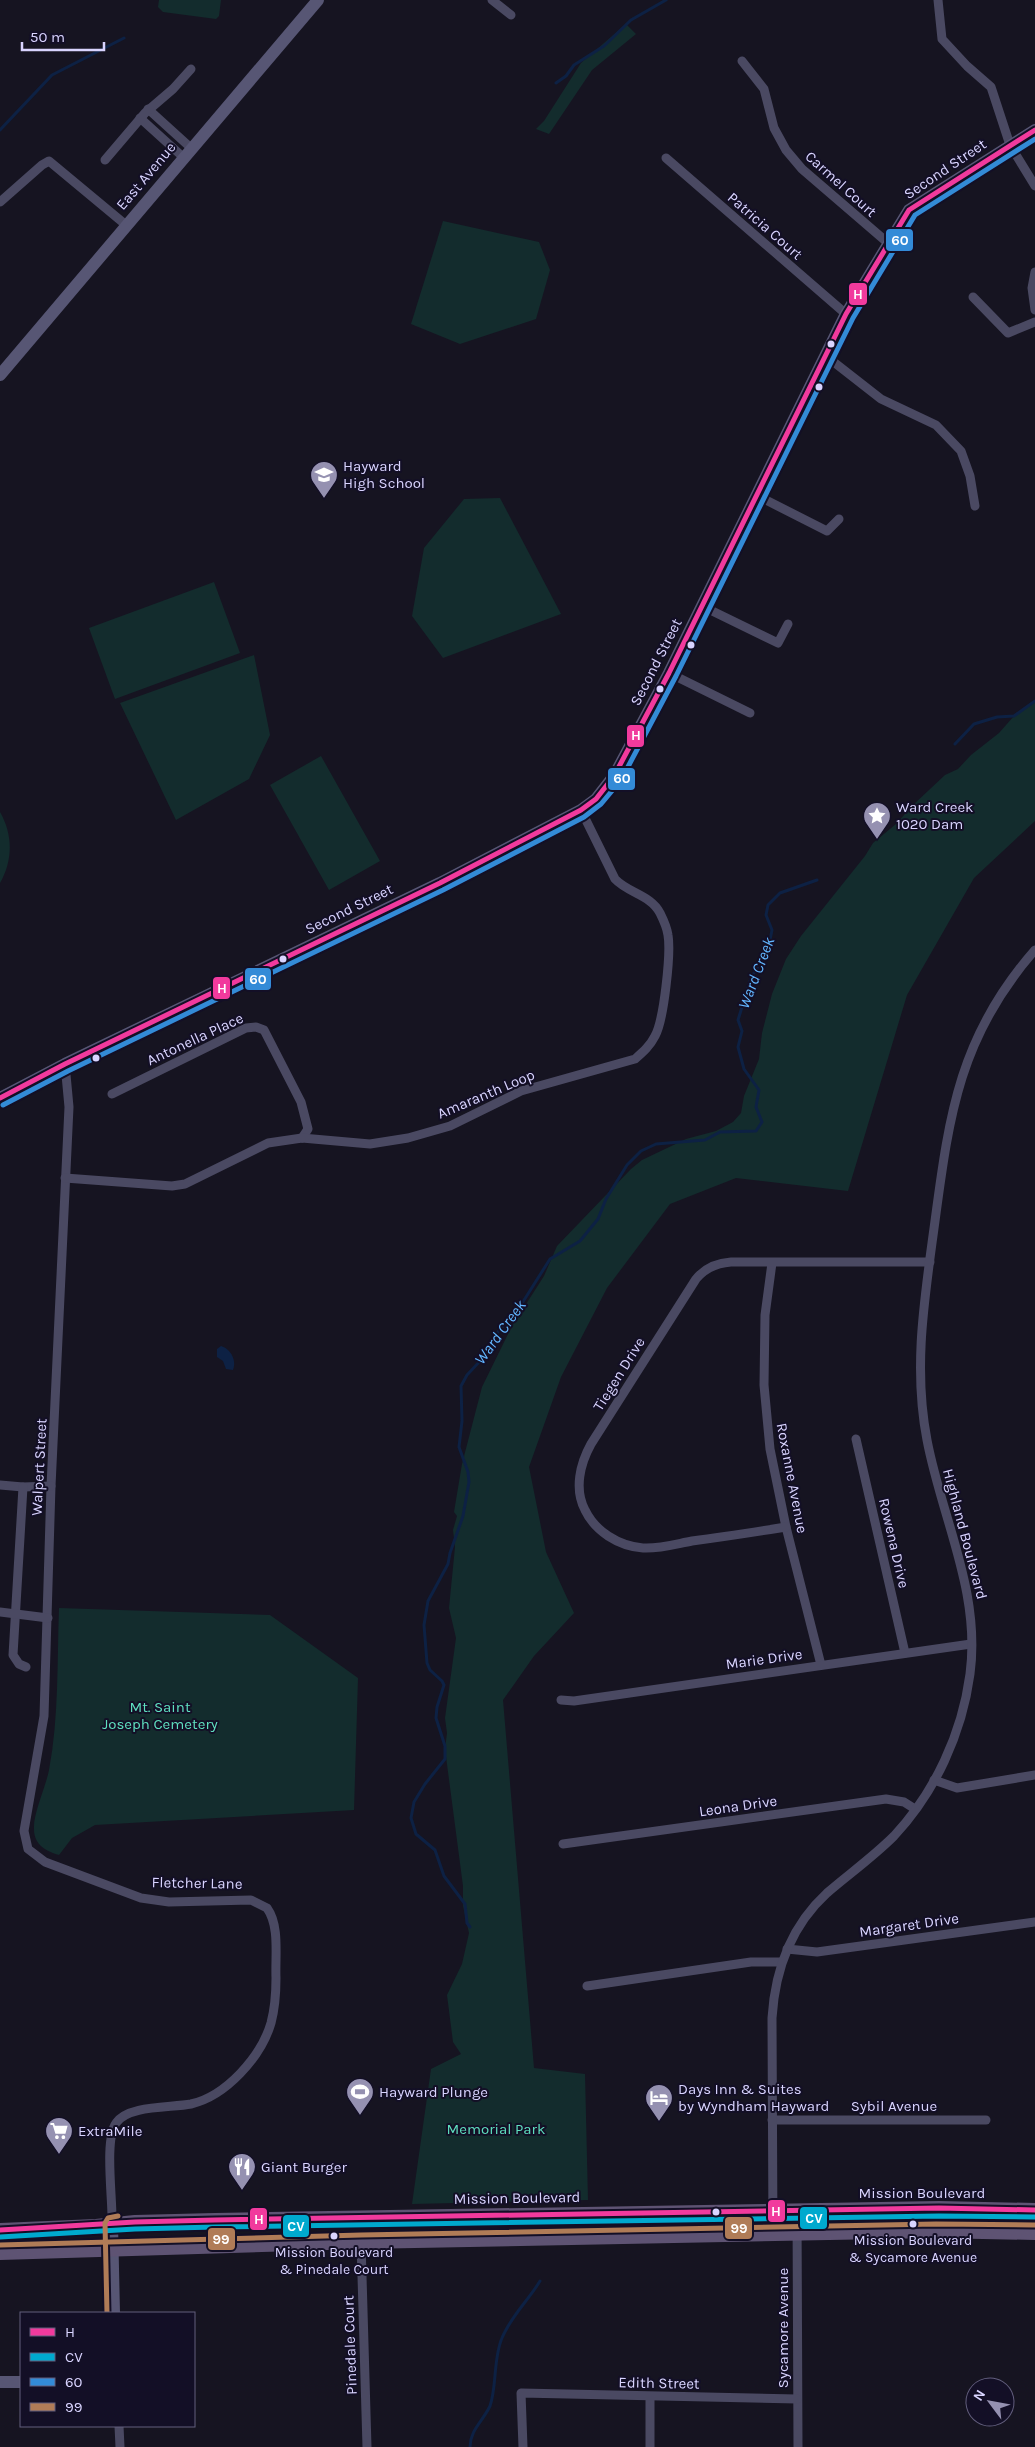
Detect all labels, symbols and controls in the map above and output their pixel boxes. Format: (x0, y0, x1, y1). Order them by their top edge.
scale bar (22, 20, 105, 52)
text: 50 m (30, 28, 65, 46)
street label: Second Street (900, 135, 990, 203)
street label: East Avenue (112, 138, 180, 214)
street label: Carmel Court (802, 147, 881, 221)
street label: Patricia Court (724, 188, 807, 264)
line badge: 60 (885, 228, 914, 252)
text: 60 (891, 232, 909, 249)
line badge: H (848, 282, 868, 306)
text: H (853, 286, 863, 303)
unlabelled marker (826, 339, 836, 349)
unlabelled marker (814, 382, 824, 392)
place label: Hayward High School (343, 457, 425, 492)
school or university icon: Hayward High School (309, 460, 339, 499)
street label: Second Street (626, 615, 686, 709)
unlabelled marker (686, 640, 696, 650)
unlabelled marker (655, 684, 665, 694)
line badge: H (626, 724, 645, 748)
text: H (631, 727, 641, 744)
line badge: 60 (607, 767, 636, 791)
text: 60 (613, 770, 631, 787)
place label: Ward Creek 1020 Dam (896, 798, 974, 833)
place icon: Ward Creek 1020 Dam (862, 801, 892, 840)
street label: Second Street (302, 880, 396, 938)
water label: Ward Creek (734, 934, 779, 1012)
unlabelled marker (278, 954, 288, 964)
line badge: 60 (244, 967, 272, 991)
text: 60 (249, 971, 267, 988)
line badge: H (212, 976, 231, 1000)
text: H (217, 980, 227, 997)
street label: Antonella Place (144, 1009, 246, 1069)
unlabelled marker (91, 1053, 101, 1063)
street label: Amaranth Loop (435, 1065, 537, 1123)
water label: Ward Creek (470, 1295, 530, 1368)
street label: Tiegen Drive (589, 1334, 649, 1414)
street label: Walpert Street (27, 1417, 51, 1516)
street label: Roxanne Avenue (772, 1421, 812, 1535)
street label: Highland Boulevard (939, 1467, 991, 1601)
street label: Rowena Drive (875, 1496, 913, 1590)
street label: Marie Drive (725, 1645, 803, 1673)
park label: Mt. Saint Joseph Cemetery (102, 1698, 218, 1733)
street label: Leona Drive (698, 1792, 778, 1820)
street label: Fletcher Lane (151, 1873, 243, 1893)
street label: Margaret Drive (858, 1909, 960, 1941)
sports icon: Hayward Plunge (345, 2077, 375, 2116)
place label: Days Inn & Suites by Wyndham Hayward (678, 2080, 829, 2115)
place label: Hayward Plunge (379, 2083, 488, 2101)
hotel icon: Days Inn & Suites by Wyndham Hayward (644, 2083, 674, 2122)
street label: Sybil Avenue (851, 2097, 937, 2115)
supermarket icon: ExtraMile (44, 2116, 74, 2155)
park label: Memorial Park (447, 2120, 545, 2138)
place label: ExtraMile (78, 2122, 143, 2140)
restaurant icon: Giant Burger (227, 2152, 257, 2191)
place label: Giant Burger (261, 2158, 347, 2176)
street label: Mission Boulevard (859, 2184, 985, 2202)
street label: Mission Boulevard (453, 2188, 581, 2208)
line badge: H (767, 2199, 786, 2223)
text: H (771, 2203, 781, 2220)
line badge: CV (799, 2206, 828, 2230)
line badge: H (249, 2207, 268, 2231)
unlabelled marker (711, 2207, 721, 2217)
text: CV (805, 2210, 823, 2227)
text: H (254, 2211, 264, 2228)
line badge: CV (282, 2214, 310, 2238)
line badge: 99 (724, 2216, 753, 2240)
text: CV (287, 2218, 305, 2235)
marker: Mission Boulevard & Sycamore Avenue (908, 2219, 918, 2229)
text: 99 (730, 2220, 748, 2237)
line badge: 99 (207, 2227, 236, 2251)
text: 99 (212, 2231, 230, 2248)
marker: Mission Boulevard & Pinedale Court (329, 2231, 339, 2241)
place label: Mission Boulevard & Sycamore Avenue (849, 2232, 977, 2266)
place label: Mission Boulevard & Pinedale Court (275, 2244, 393, 2278)
street label: Sycamore Avenue (774, 2268, 792, 2388)
street label: Pinedale Court (339, 2295, 361, 2395)
legend (20, 2312, 195, 2427)
text: H (65, 2323, 75, 2341)
text: CV (65, 2348, 83, 2366)
text: 60 (65, 2373, 83, 2391)
street label: Edith Street (618, 2373, 700, 2393)
north arrow (965, 2377, 1015, 2427)
text: N (970, 2387, 989, 2404)
text: 99 (65, 2398, 82, 2416)

